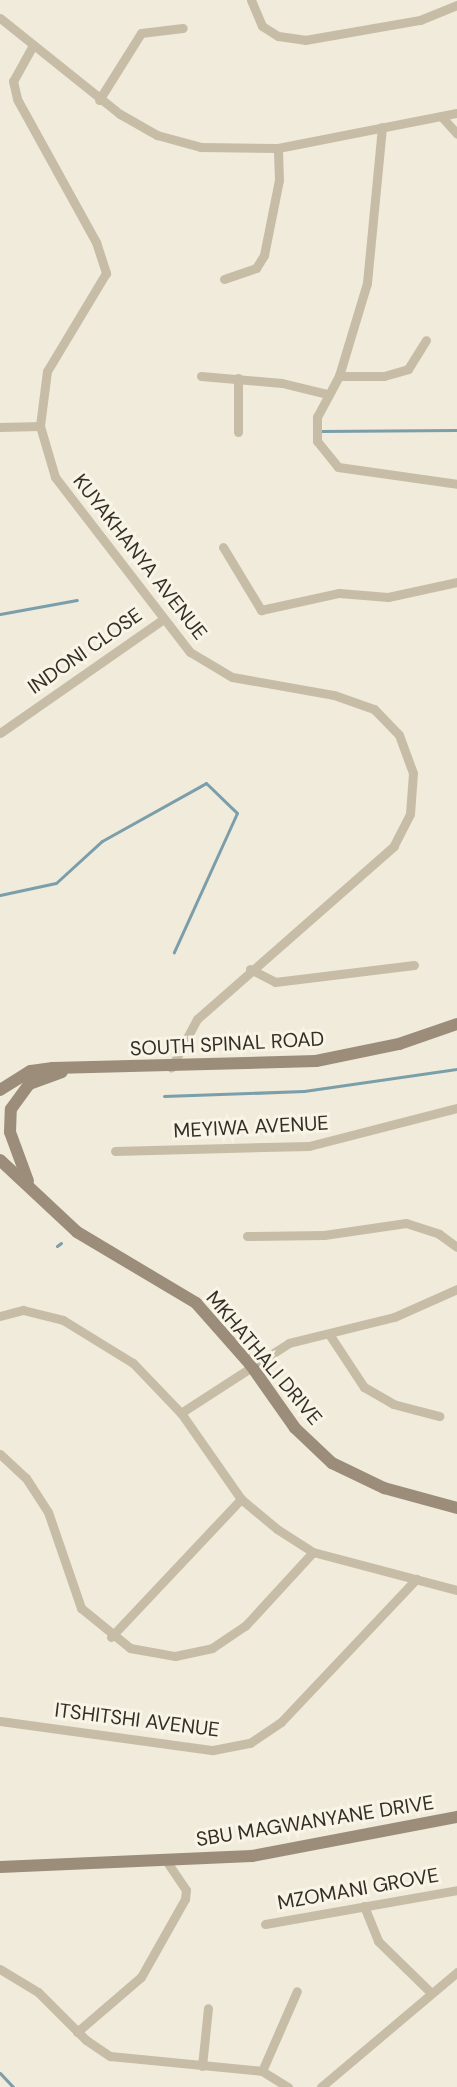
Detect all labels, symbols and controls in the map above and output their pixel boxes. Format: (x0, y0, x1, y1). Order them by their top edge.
street label: KUYAKHANYA AVENUE (68, 469, 212, 645)
street label: INDONI CLOSE (23, 603, 147, 699)
street label: SOUTH SPINAL ROAD (129, 1027, 325, 1061)
street label: MEYIWA AVENUE (173, 1111, 329, 1143)
street label: MKHATHALI DRIVE (201, 1286, 327, 1430)
street label: ITSHITSHI AVENUE (53, 1698, 221, 1742)
street label: SBU MAGWANYANE DRIVE (194, 1790, 436, 1852)
street label: MZOMANI GROVE (276, 1863, 440, 1915)

